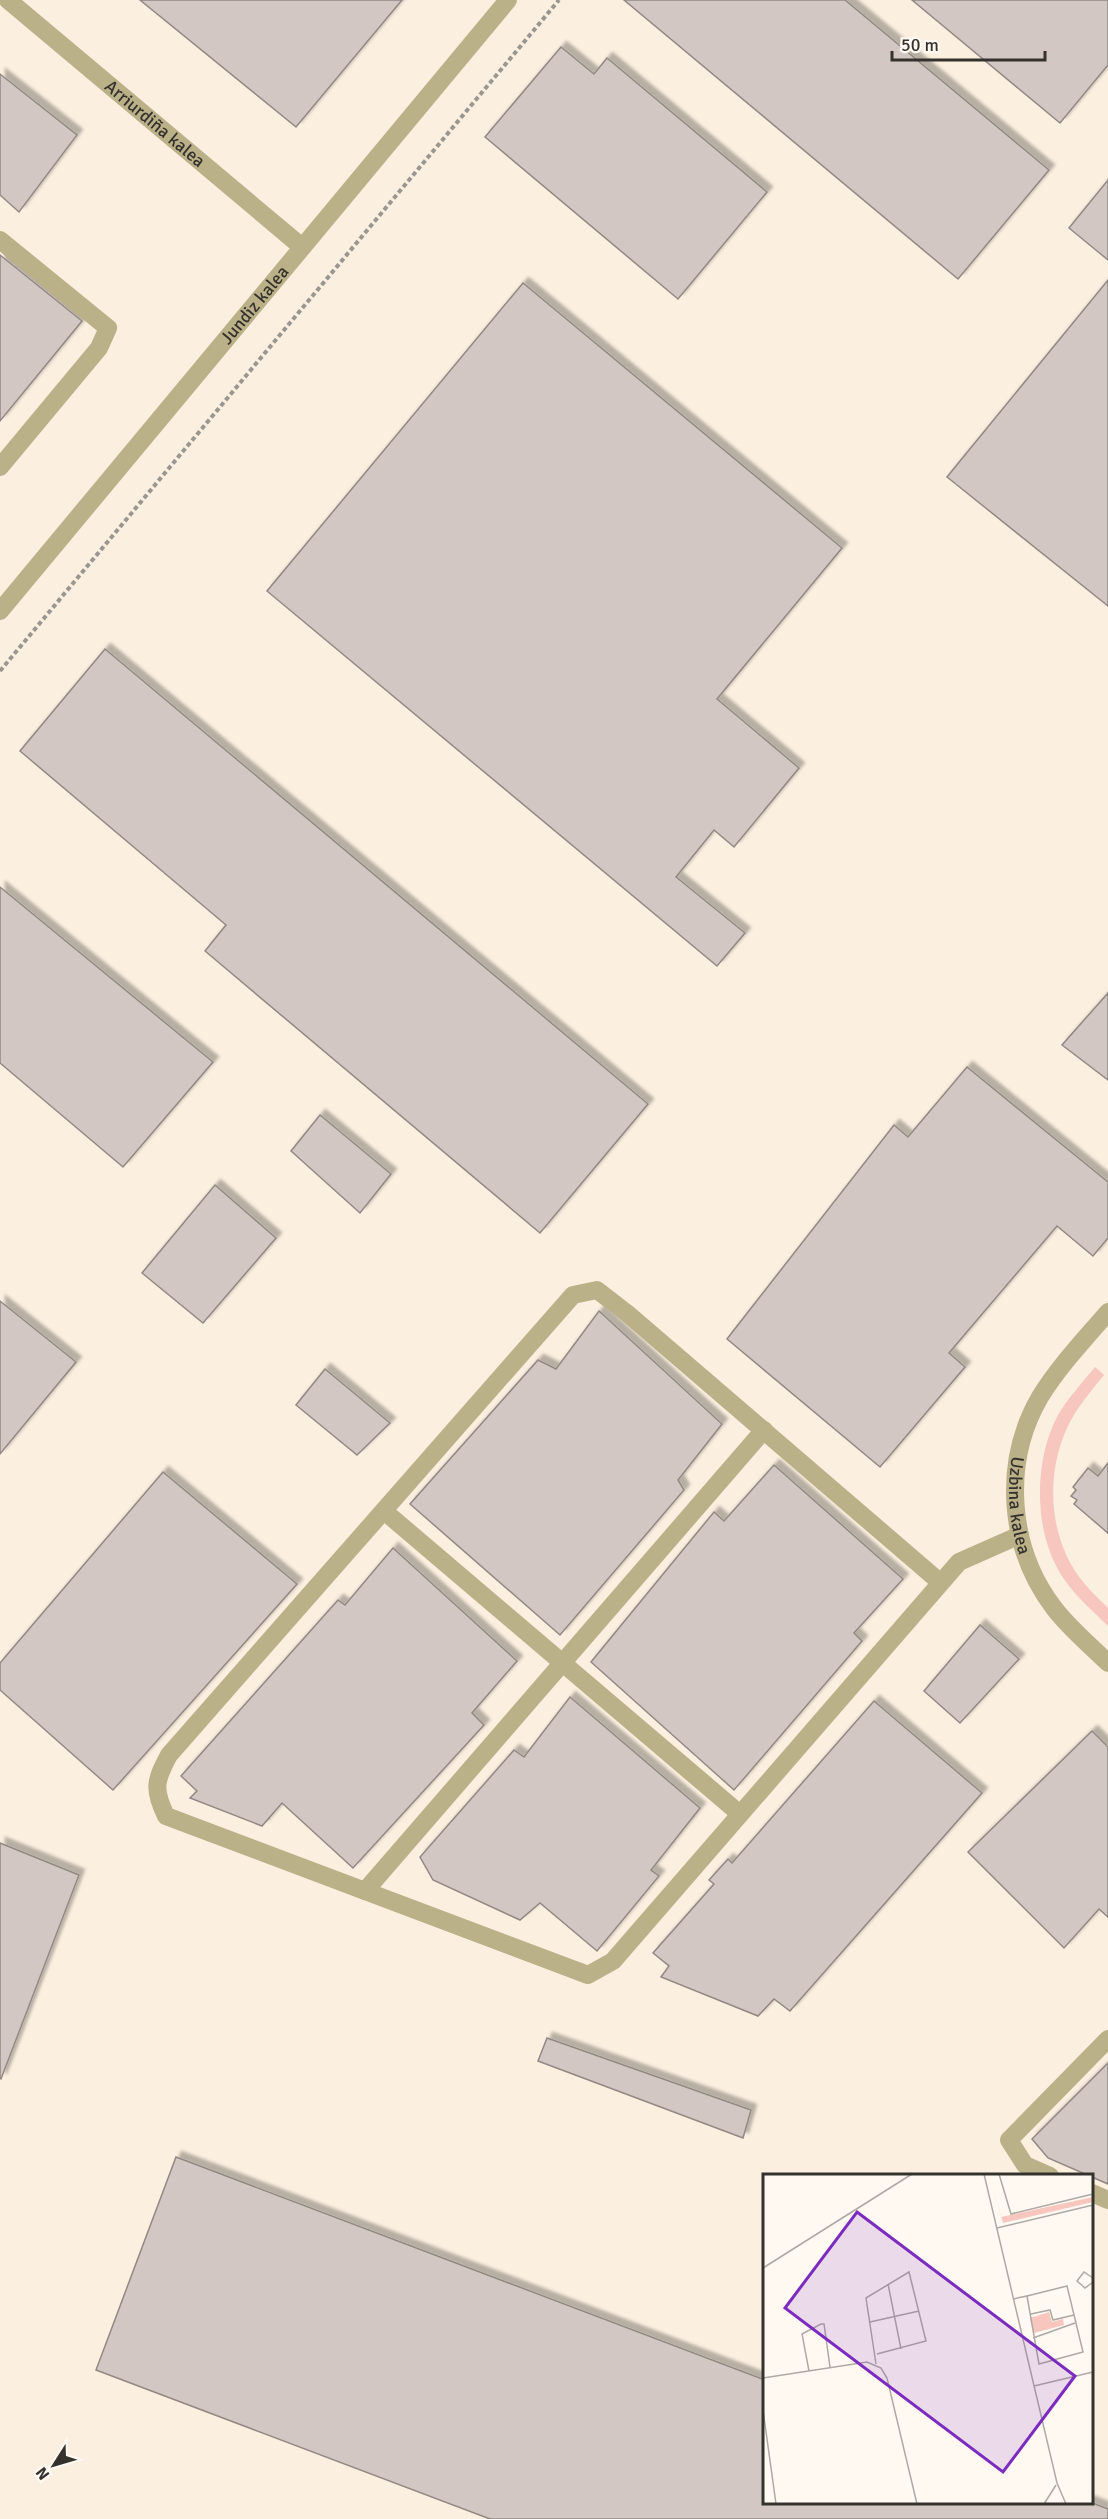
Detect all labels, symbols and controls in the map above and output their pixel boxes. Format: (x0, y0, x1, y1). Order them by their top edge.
scale bar (892, 24, 1045, 62)
text: 50 m (901, 34, 939, 56)
street label: Arriurdiña kalea (100, 75, 210, 172)
street label: Jundiz kalea (215, 261, 293, 349)
street label: Uzbina kalea (1004, 1455, 1036, 1557)
inset map (763, 2174, 1093, 2504)
north arrow (24, 2435, 84, 2495)
text: N (31, 2463, 54, 2484)

